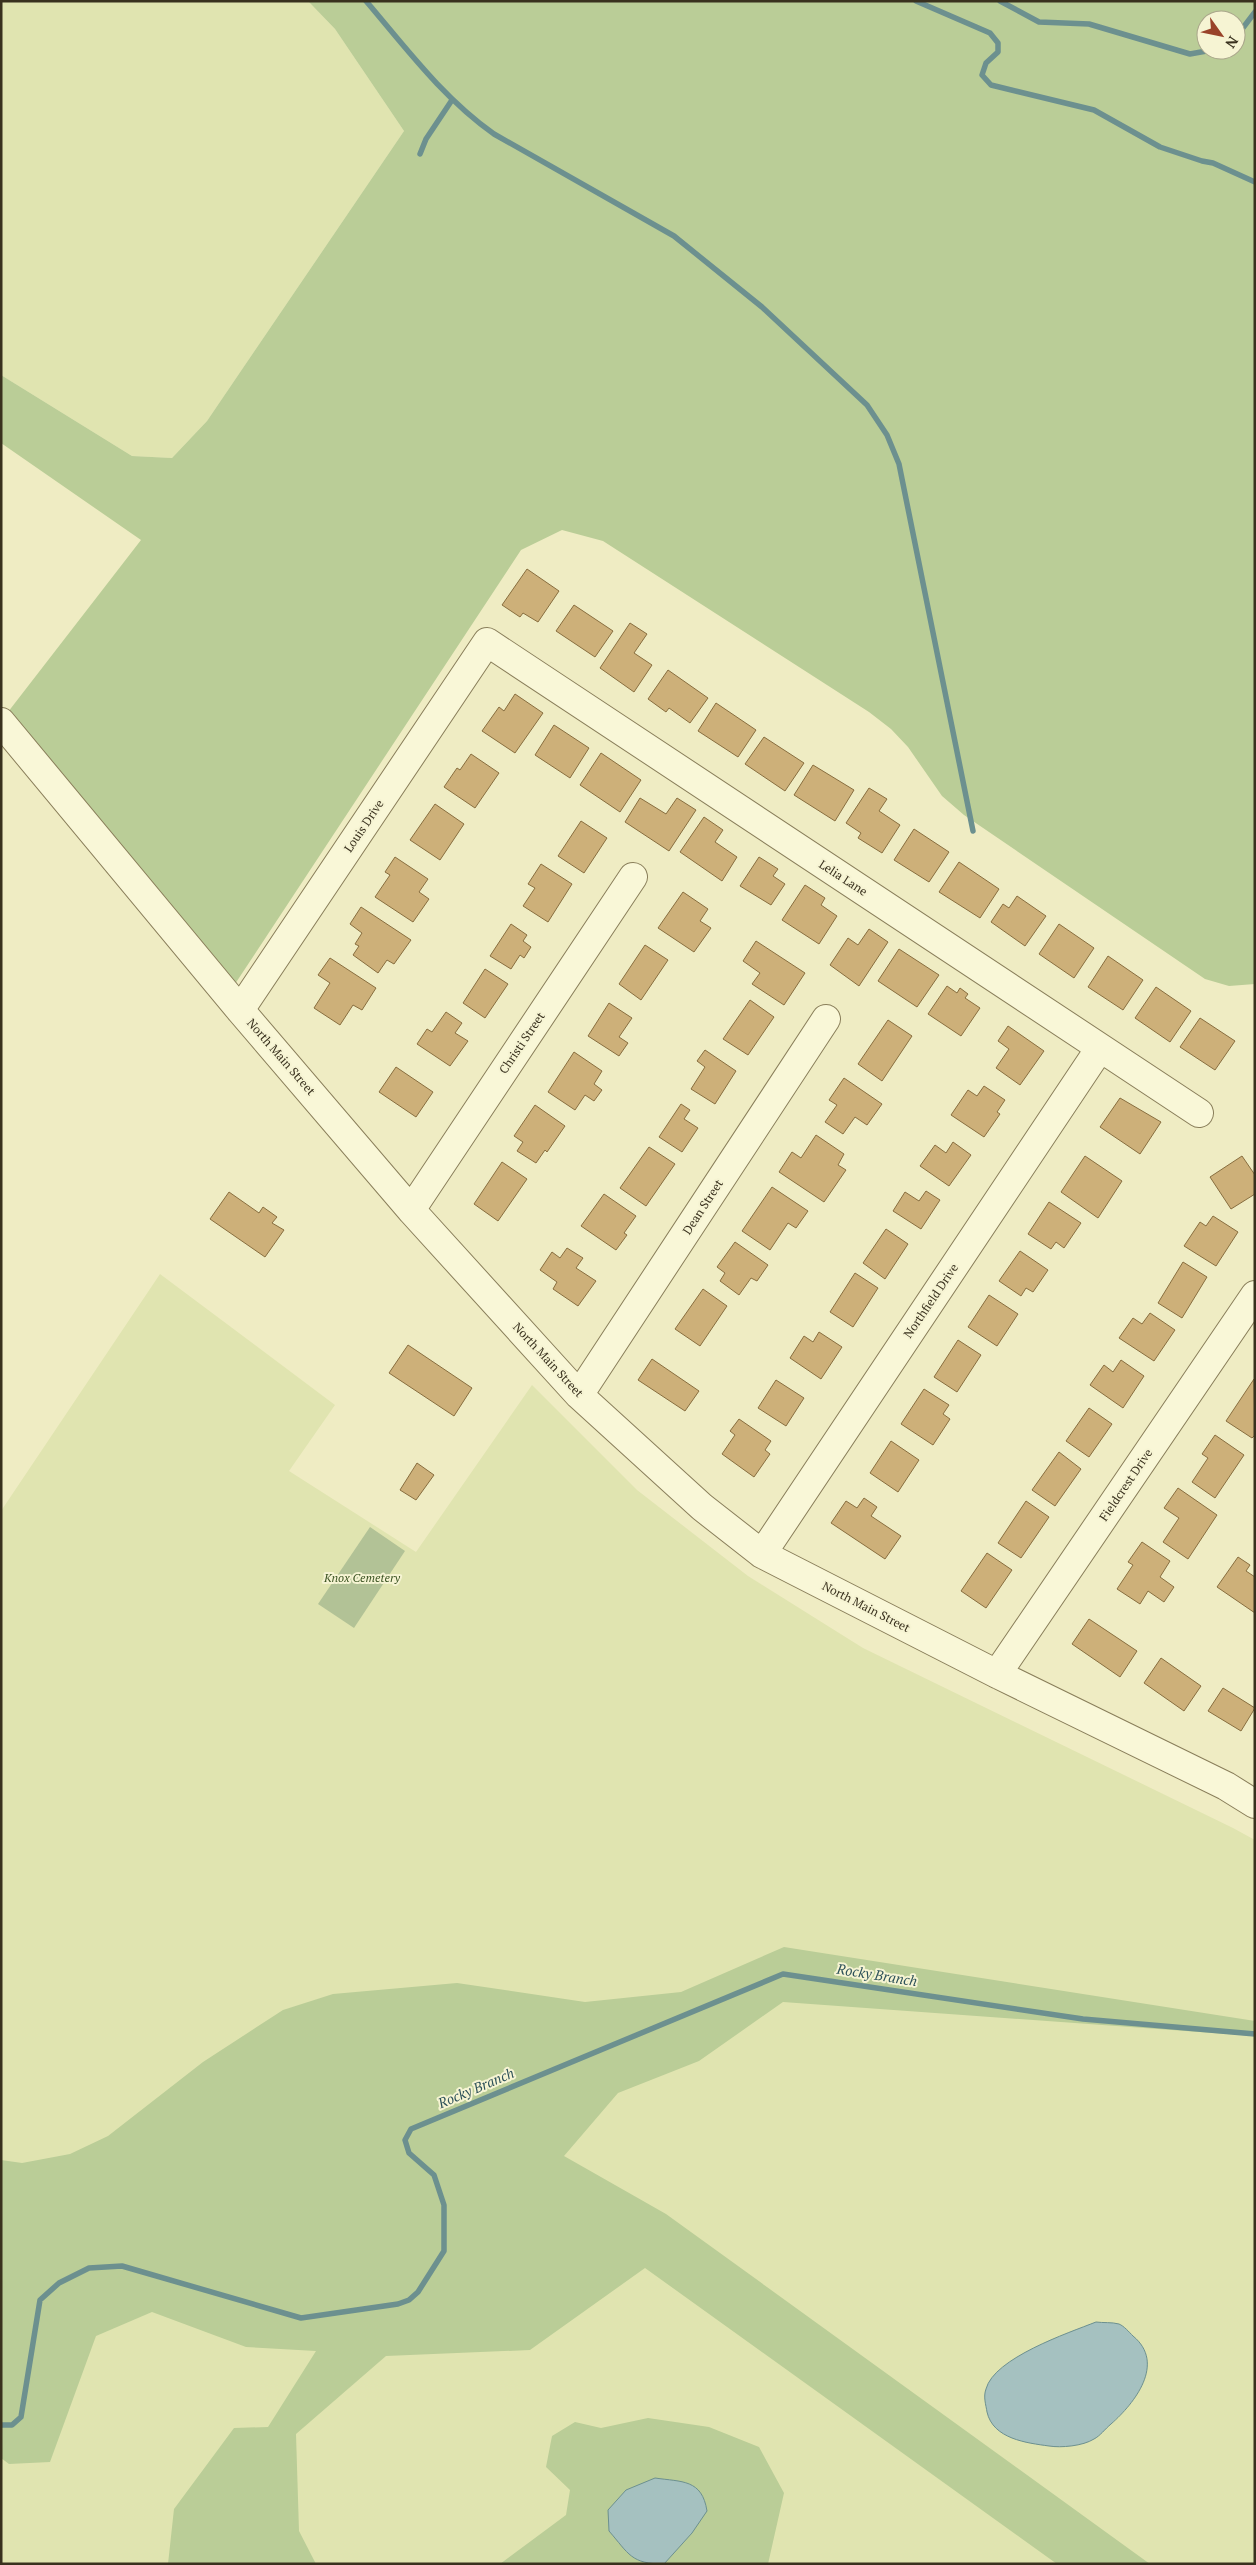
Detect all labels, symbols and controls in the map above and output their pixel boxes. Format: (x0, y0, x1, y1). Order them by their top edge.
north arrow (1196, 10, 1246, 60)
text: N (1221, 33, 1243, 52)
street label: Louis Drive (340, 796, 387, 855)
street label: Lelia Lane (816, 856, 870, 899)
street label: Christi Street (495, 1009, 548, 1076)
street label: North Main Street (244, 1015, 319, 1098)
street label: Dean Street (679, 1176, 726, 1237)
street label: Northfield Drive (900, 1261, 961, 1341)
street label: North Main Street (510, 1319, 587, 1400)
street label: Fieldcrest Drive (1096, 1446, 1155, 1524)
park label: Knox Cemetery (323, 1570, 401, 1585)
street label: North Main Street (820, 1578, 913, 1635)
water label: Rocky Branch (835, 1959, 919, 1990)
water label: Rocky Branch (434, 2063, 517, 2112)

